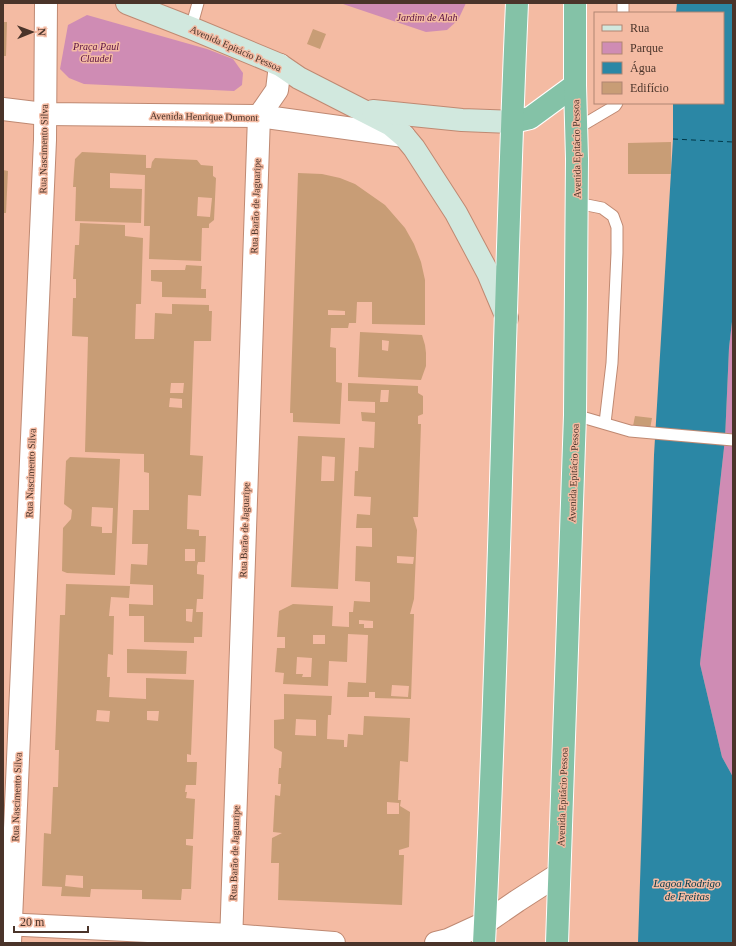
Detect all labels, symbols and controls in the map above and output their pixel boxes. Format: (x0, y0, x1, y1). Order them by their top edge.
north arrow (12, 12, 52, 52)
park label: Jardim de Alah (396, 12, 458, 23)
legend (594, 12, 724, 104)
text: Rua (630, 21, 650, 35)
street label: Avenida Epitácio Pessoa (188, 23, 284, 74)
text: N (36, 28, 48, 36)
park label: Praça Paul Claudel (72, 41, 119, 64)
text: Parque (630, 41, 663, 55)
text: Água (630, 61, 657, 75)
text: Edifício (630, 81, 669, 95)
street label: Avenida Epitácio Pessoa (570, 99, 583, 198)
street label: Rua Nascimento Silva (37, 104, 50, 194)
street label: Avenida Henrique Dumont (150, 110, 258, 123)
street label: Rua Barão de Jaguaripe (248, 158, 263, 254)
street label: Avenida Epitácio Pessoa (566, 423, 581, 523)
street label: Rua Nascimento Silva (23, 428, 38, 518)
street label: Rua Barão de Jaguaripe (237, 482, 252, 578)
street label: Avenida Epitácio Pessoa (555, 747, 570, 847)
street label: Rua Nascimento Silva (9, 752, 24, 842)
street label: Rua Barão de Jaguaripe (227, 805, 242, 901)
water label: Lagoa Rodrigo de Freitas (653, 877, 721, 902)
scale bar (14, 908, 88, 934)
text: 20 m (20, 915, 45, 929)

